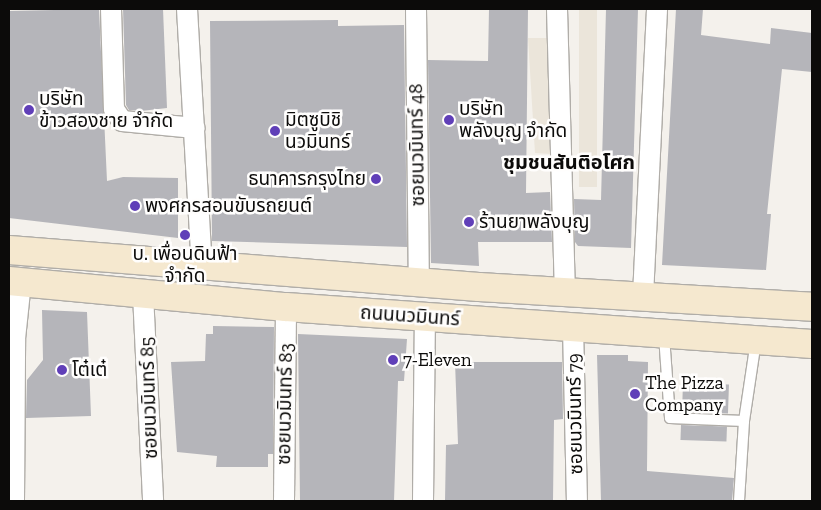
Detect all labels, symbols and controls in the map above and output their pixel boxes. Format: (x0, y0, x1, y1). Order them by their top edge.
street label: ซอยนวมินทร์ 48 (405, 83, 429, 207)
place label: บริษัท ข้าวสองชาย จำกัด (39, 88, 173, 132)
place label: บริษัท พลังบุญ จำกัด (459, 98, 567, 142)
marker: บริษัท ข้าวสองชาย จำกัด (23, 104, 35, 116)
place label: มิตซูบิชิ นวมินทร์ (285, 109, 350, 153)
marker: บริษัท พลังบุญ จำกัด (443, 114, 455, 126)
marker: มิตซูบิชิ นวมินทร์ (269, 125, 281, 137)
district label: ชุมชนสันติอโศก (503, 150, 635, 174)
place label: ธนาคารกรุงไทย (248, 168, 366, 190)
marker: ธนาคารกรุงไทย (370, 173, 382, 185)
place label: พงศกรสอนขับรถยนต์ (145, 195, 312, 217)
marker: พงศกรสอนขับรถยนต์ (129, 200, 141, 212)
place label: ร้านยาพลังบุญ (479, 211, 590, 233)
marker: ร้านยาพลังบุญ (463, 216, 475, 228)
marker: บ. เพื่อนดินฟ้า จำกัด (179, 229, 191, 241)
place label: บ. เพื่อนดินฟ้า จำกัด (133, 243, 237, 287)
street label: ถนนนวมินทร์ (359, 301, 461, 331)
street label: ซอยนวมินทร์ 85 (135, 337, 163, 459)
street label: ซอยนวมินทร์ 83 (273, 343, 297, 465)
place label: 7-Eleven (403, 349, 472, 371)
street label: ซอยนวมินทร์ 79 (563, 353, 587, 475)
marker: 7-Eleven (387, 354, 399, 366)
place label: โต๋เต๋ (72, 359, 107, 381)
marker: โต๋เต๋ (56, 364, 68, 376)
place label: The Pizza Company (645, 372, 724, 416)
marker: The Pizza Company (629, 388, 641, 400)

